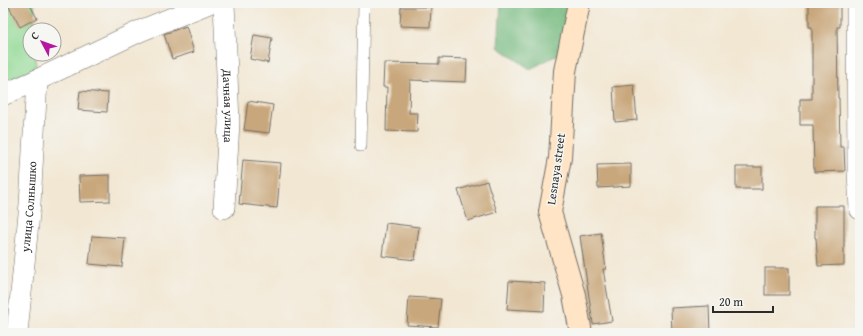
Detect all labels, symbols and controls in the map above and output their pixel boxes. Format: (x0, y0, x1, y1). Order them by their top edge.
north arrow (22, 22, 62, 62)
text: С (26, 28, 43, 43)
street label: Дачная улица (219, 68, 238, 143)
street label: Lesnaya street (542, 131, 569, 206)
street label: улица Солнышко (16, 161, 40, 254)
scale bar (713, 288, 773, 314)
text: 20 m (719, 293, 743, 310)

